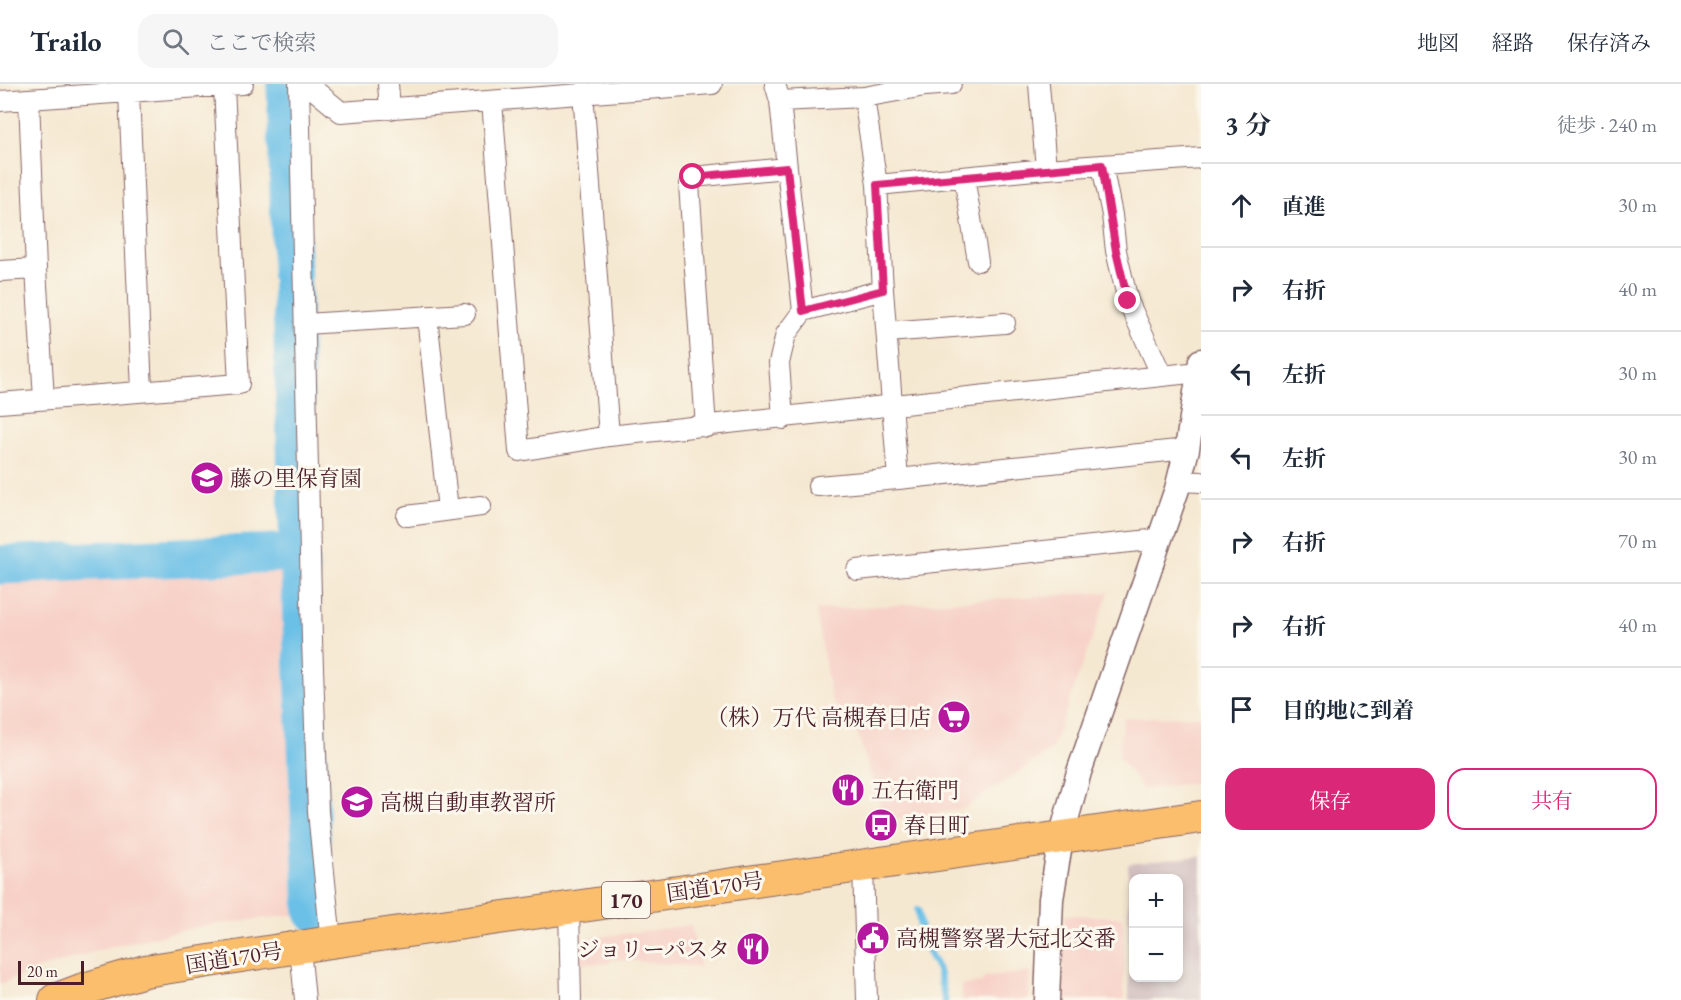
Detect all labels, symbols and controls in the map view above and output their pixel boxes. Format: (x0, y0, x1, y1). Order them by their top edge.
search box (138, 14, 558, 68)
text: Trailo (30, 23, 102, 59)
icon: search (159, 25, 192, 58)
text: ここで検索 (207, 28, 317, 57)
text: 地図 (1417, 29, 1459, 56)
text: 経路 (1492, 29, 1534, 56)
text: 保存済み (1567, 29, 1651, 56)
text: 3 分 (1225, 108, 1271, 142)
text: 徒歩 · 240 m (1557, 112, 1657, 138)
route start (679, 163, 705, 189)
icon: ahead (1225, 189, 1258, 222)
text: 直進 (1282, 192, 1326, 221)
text: 30 m (1618, 192, 1657, 218)
icon: right (1225, 273, 1258, 306)
text: 右折 (1282, 276, 1326, 305)
text: 40 m (1618, 276, 1657, 302)
route end (1114, 287, 1140, 313)
icon: left (1225, 357, 1258, 390)
text: 左折 (1282, 360, 1326, 389)
text: 30 m (1618, 360, 1657, 386)
icon: left (1225, 441, 1258, 474)
text: 左折 (1282, 444, 1326, 473)
text: 30 m (1618, 444, 1657, 470)
school or university icon: 藤の里保育園 (189, 460, 225, 496)
place label: 藤の里保育園 (230, 464, 362, 493)
icon: right (1225, 525, 1258, 558)
text: 右折 (1282, 528, 1326, 557)
text: 70 m (1618, 528, 1657, 554)
icon: right (1225, 609, 1258, 642)
text: 右折 (1282, 612, 1326, 641)
text: 40 m (1618, 612, 1657, 638)
icon: arrive (1225, 693, 1258, 726)
text: 目的地に到着 (1282, 696, 1414, 725)
supermarket icon: （株）万代 高槻春日店 (936, 699, 972, 735)
place label: （株）万代 高槻春日店 (707, 703, 931, 732)
button: 保存 (1225, 768, 1435, 830)
button: 共有 (1447, 768, 1657, 830)
restaurant icon: 五右衛門 (830, 772, 866, 808)
place label: 五右衛門 (871, 776, 959, 805)
school or university icon: 高槻自動車教習所 (339, 784, 375, 820)
place label: 高槻自動車教習所 (380, 788, 556, 817)
bus stop icon: 春日町 (863, 807, 899, 843)
place label: 春日町 (904, 811, 970, 840)
street label: 国道170号 (665, 866, 765, 908)
map controls (1129, 874, 1183, 982)
button: + (1129, 874, 1183, 928)
road number: 170 (602, 882, 650, 918)
public building icon: 高槻警察署大冠北交番 (855, 920, 891, 956)
place label: 高槻警察署大冠北交番 (896, 924, 1116, 953)
button: − (1129, 928, 1183, 982)
restaurant icon: ジョリーパスタ (735, 931, 771, 967)
place label: ジョリーパスタ (578, 935, 730, 964)
street label: 国道170号 (183, 936, 285, 980)
scale bar (18, 958, 84, 986)
text: 20 m (27, 961, 58, 982)

